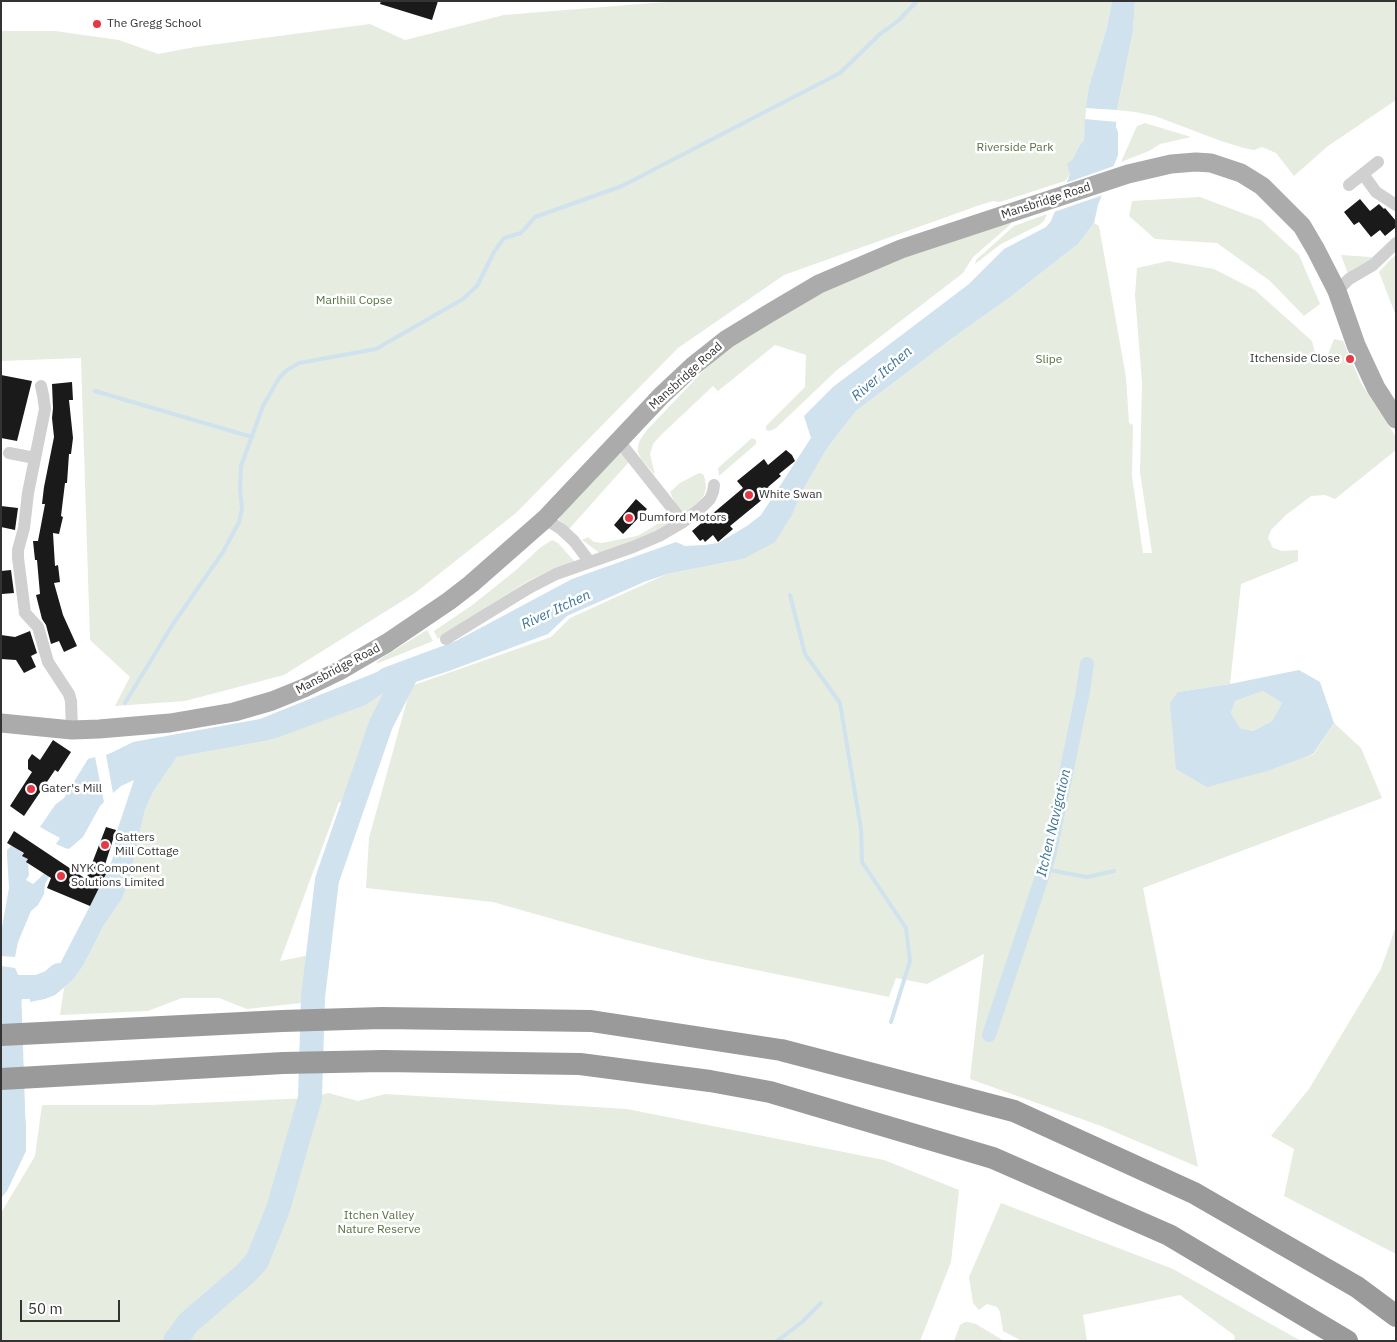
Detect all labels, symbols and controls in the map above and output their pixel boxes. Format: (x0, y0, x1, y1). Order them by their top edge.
place label: The Gregg School (107, 17, 201, 31)
marker: The Gregg School (91, 18, 103, 30)
park label: Riverside Park (977, 141, 1053, 155)
street label: Mansbridge Road (999, 180, 1093, 222)
park label: Marlhill Copse (316, 294, 392, 308)
street label: Mansbridge Road (646, 339, 726, 413)
water label: River Itchen (848, 343, 916, 405)
place label: Itchenside Close (1250, 352, 1340, 366)
park label: Slipe (1036, 353, 1062, 367)
marker: Itchenside Close (1344, 353, 1356, 365)
place label: White Swan (759, 488, 822, 502)
marker: White Swan (743, 489, 755, 501)
place label: Dumford Motors (639, 511, 727, 525)
marker: Dumford Motors (623, 512, 635, 524)
water label: River Itchen (519, 587, 593, 633)
street label: Mansbridge Road (293, 641, 383, 697)
water label: Itchen Navigation (1033, 767, 1075, 879)
place label: Gater's Mill (41, 782, 102, 796)
marker: Gater's Mill (25, 783, 37, 795)
place label: Gatters Mill Cottage (115, 831, 179, 859)
marker: Gatters Mill Cottage (99, 839, 111, 851)
place label: NYK Component Solutions Limited (71, 862, 164, 890)
marker: NYK Component Solutions Limited (55, 870, 67, 882)
park label: Itchen Valley Nature Reserve (337, 1209, 421, 1237)
scale bar (22, 1290, 122, 1322)
text: 50 m (28, 1299, 63, 1318)

